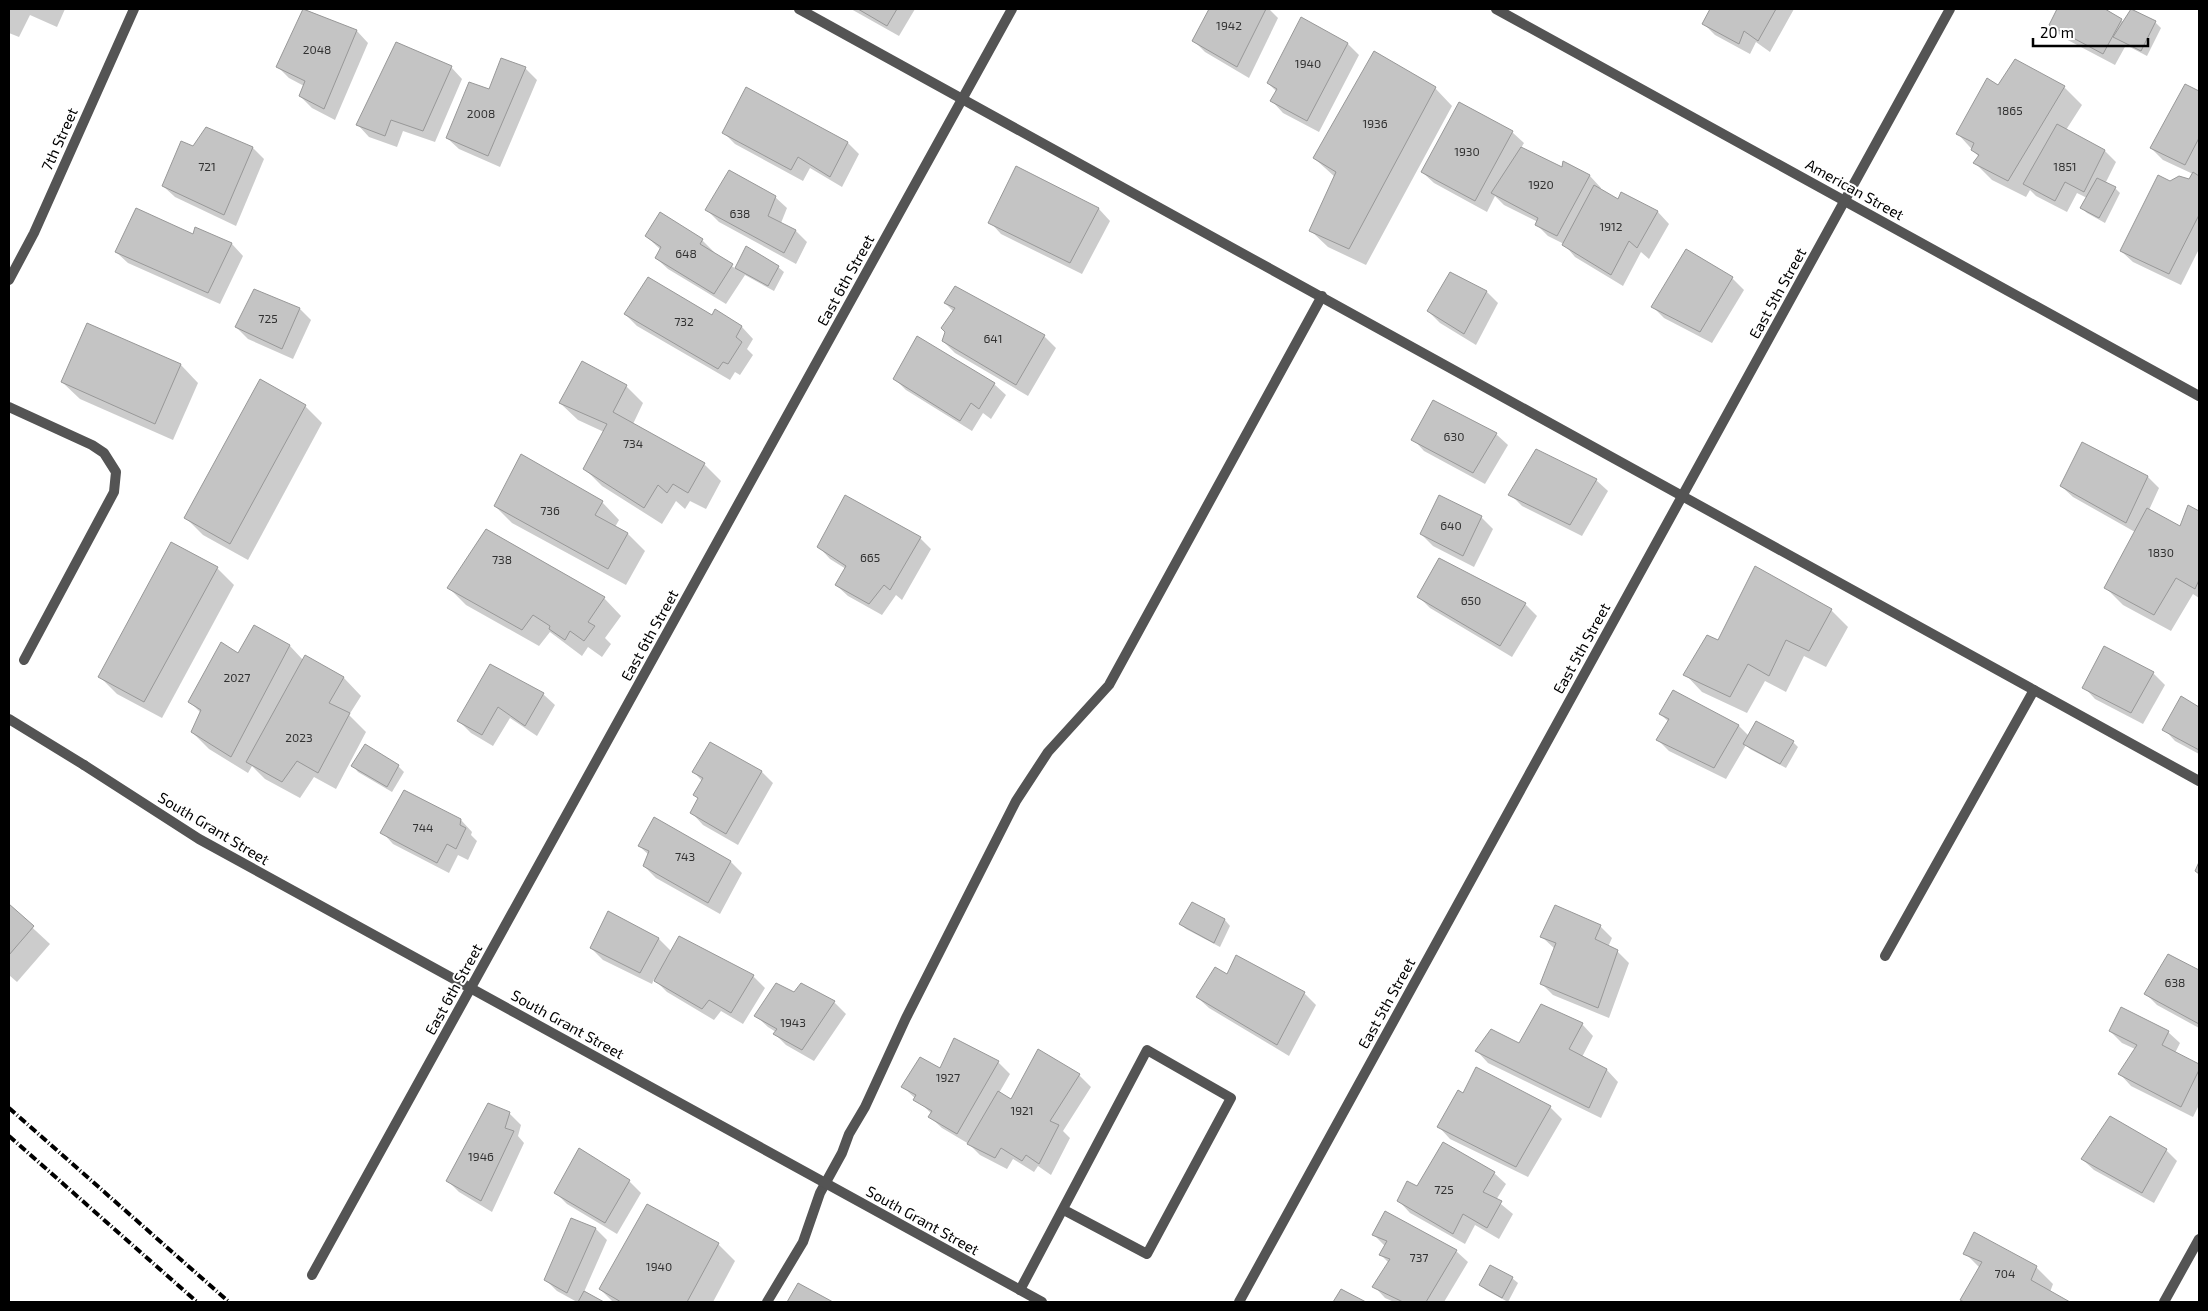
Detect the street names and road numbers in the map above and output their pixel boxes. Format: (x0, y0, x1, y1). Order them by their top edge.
street label: 7th Street (37, 104, 81, 173)
street label: American Street (1803, 155, 1908, 224)
street label: East 6th Street (813, 231, 878, 329)
street label: East 5th Street (1745, 244, 1809, 341)
street label: East 6th Street (617, 586, 682, 684)
street label: East 5th Street (1549, 599, 1613, 696)
street label: South Grant Street (155, 788, 273, 868)
street label: East 6th Street (421, 940, 486, 1038)
street label: East 5th Street (1354, 954, 1418, 1051)
street label: South Grant Street (508, 985, 628, 1063)
street label: South Grant Street (863, 1181, 983, 1259)

